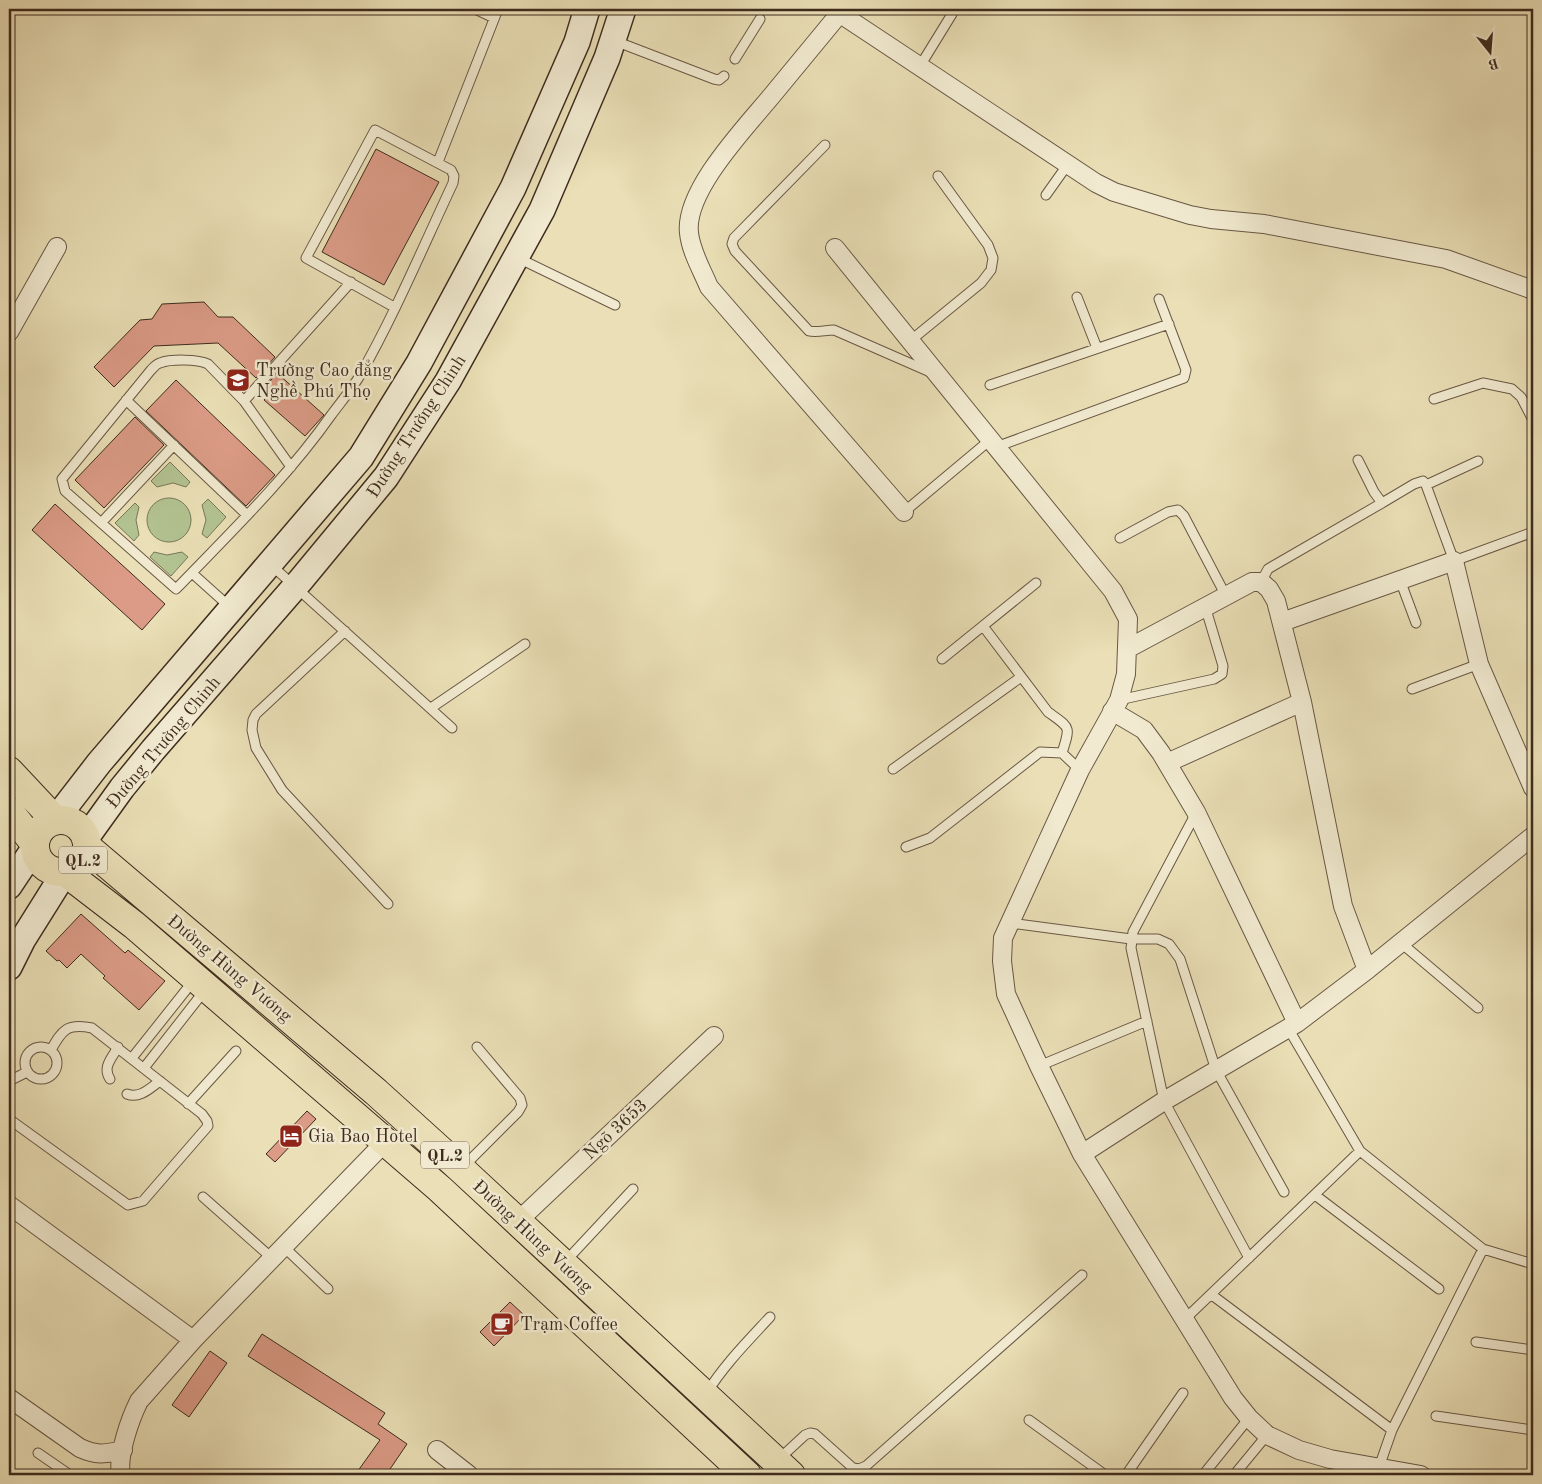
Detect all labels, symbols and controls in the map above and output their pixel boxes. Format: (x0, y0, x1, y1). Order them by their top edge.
north arrow (1464, 28, 1514, 78)
text: B (1487, 55, 1500, 72)
street label: Đường Trường Chinh (364, 352, 470, 501)
place label: Trường Cao đẳng Nghề Phú Thọ (256, 359, 392, 401)
school or university icon: Trường Cao đẳng Nghề Phú Thọ (225, 367, 251, 393)
street label: Đường Trường Chinh (103, 673, 224, 812)
road number: QL.2 (59, 846, 107, 874)
street label: Đường Hùng Vương (164, 912, 295, 1026)
street label: Ngõ 3653 (581, 1096, 651, 1163)
hotel icon: Gia Bao Hotel (278, 1123, 304, 1149)
place label: Gia Bao Hotel (308, 1128, 418, 1146)
road number: QL.2 (421, 1142, 469, 1168)
street label: Đường Hùng Vương (469, 1177, 596, 1297)
cafe icon: Trạm Coffee (489, 1311, 515, 1337)
place label: Trạm Coffee (520, 1316, 618, 1334)

